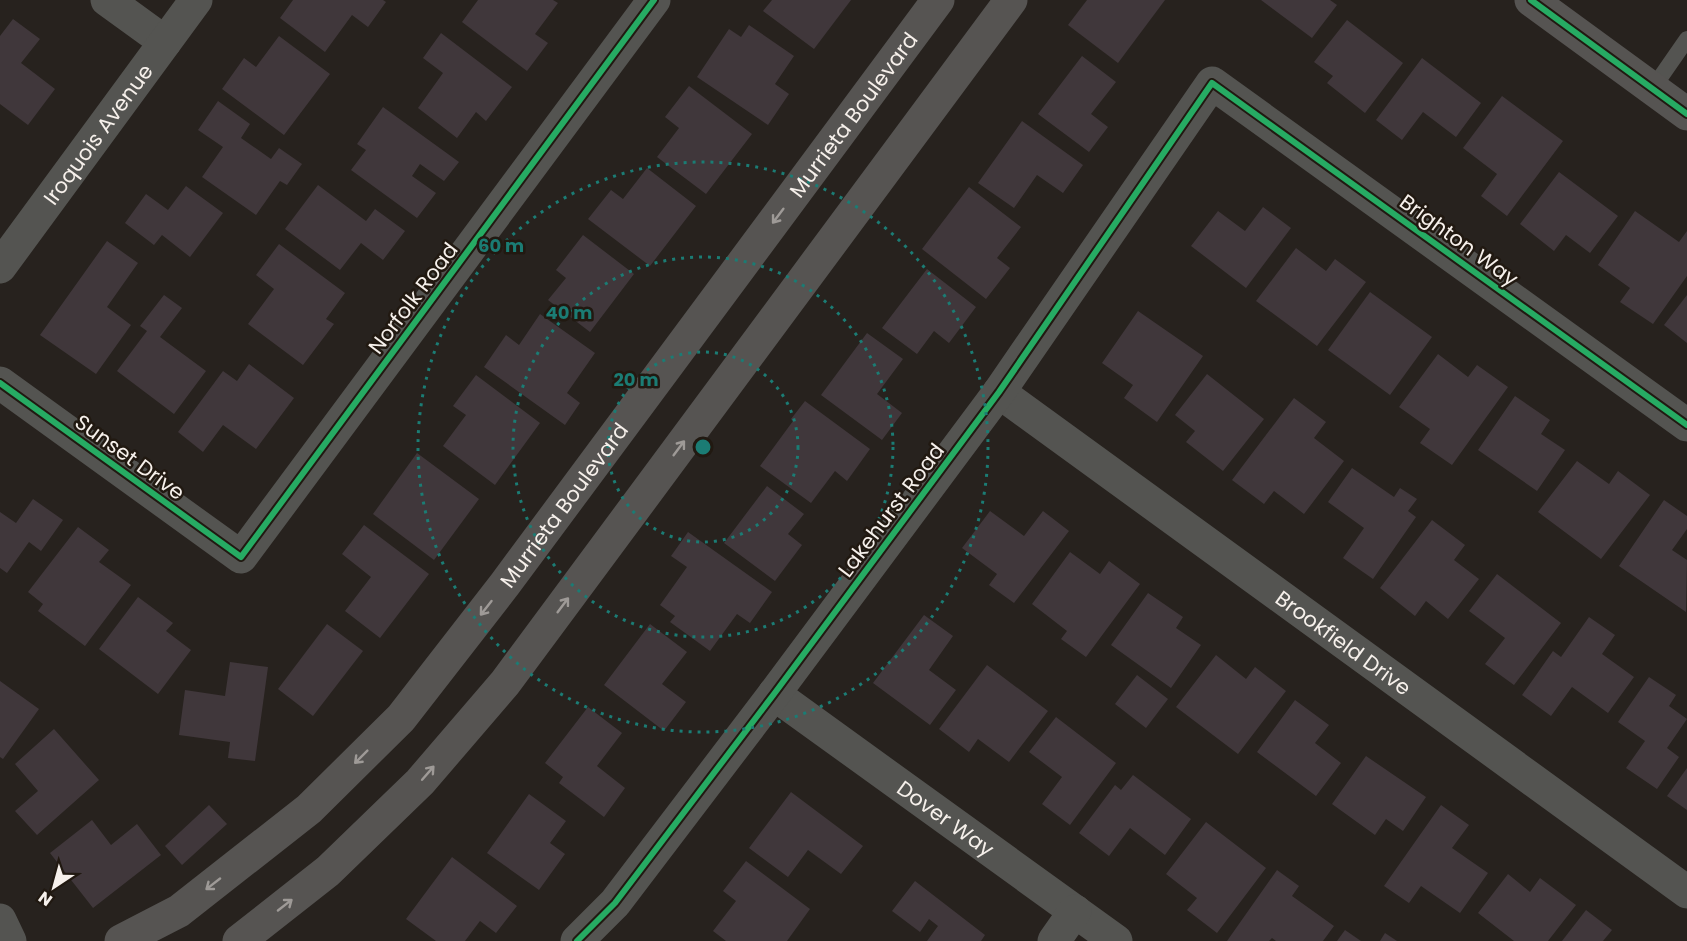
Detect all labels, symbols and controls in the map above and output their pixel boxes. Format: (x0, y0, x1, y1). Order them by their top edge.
street label: Murrieta Boulevard (782, 26, 924, 203)
street label: Iroquois Avenue (36, 58, 159, 210)
street label: Brighton Way (1394, 187, 1524, 293)
one-way arrow (772, 207, 785, 223)
text: 60 m (478, 233, 524, 258)
street label: Norfolk Road (362, 236, 464, 360)
text: 40 m (546, 300, 592, 325)
text: 20 m (614, 367, 658, 392)
street label: Sunset Drive (69, 407, 191, 507)
street label: Murrieta Boulevard (493, 416, 635, 593)
centre of rings (693, 437, 713, 457)
street label: Lakehurst Road (831, 437, 951, 583)
one-way arrow (673, 440, 685, 456)
street label: Brookfield Drive (1270, 583, 1417, 702)
one-way arrow (557, 597, 569, 613)
one-way arrow (480, 600, 493, 616)
one-way arrow (354, 750, 369, 764)
one-way arrow (421, 766, 435, 781)
street label: Dover Way (892, 773, 1000, 863)
north arrow (24, 857, 84, 917)
one-way arrow (206, 877, 222, 890)
text: N (34, 886, 57, 912)
one-way arrow (277, 899, 293, 912)

